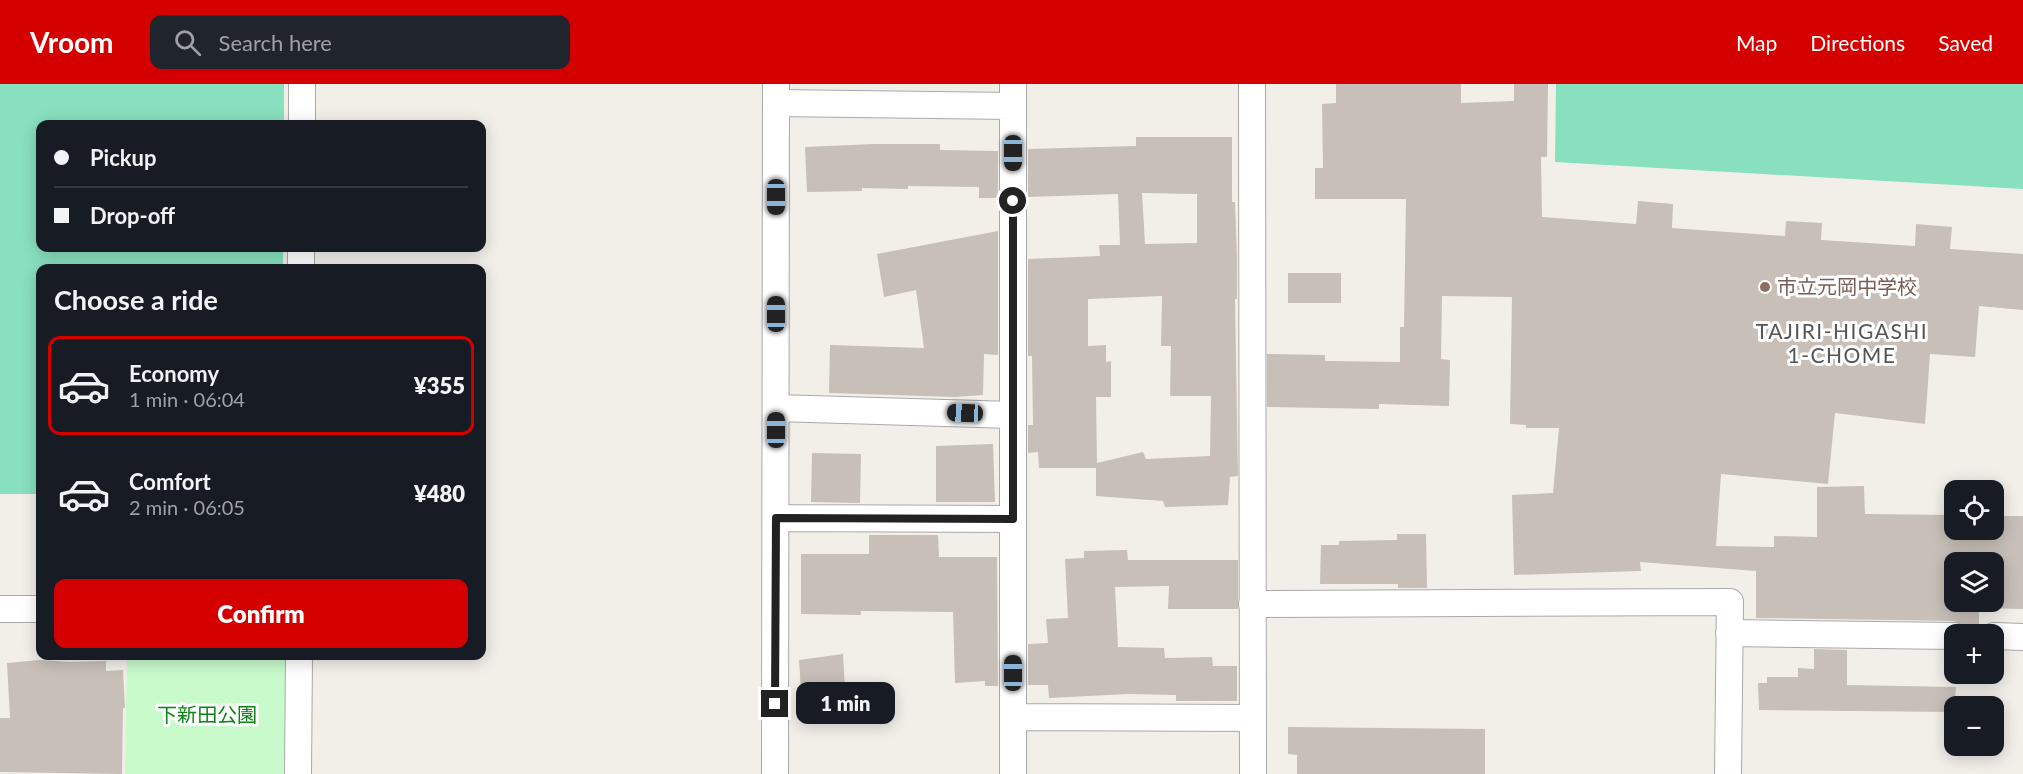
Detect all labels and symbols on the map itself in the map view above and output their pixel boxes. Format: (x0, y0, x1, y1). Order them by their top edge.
car (1004, 135, 1022, 171)
car (767, 179, 785, 215)
route start (999, 187, 1026, 214)
place label: 市立元岡中学校 (1777, 274, 1917, 298)
marker: 市立元岡中学校 (1758, 280, 1772, 294)
car (767, 296, 785, 332)
district label: TAJIRI-HIGASHI 1-CHOME (1756, 318, 1928, 367)
car (947, 403, 983, 423)
car (767, 412, 785, 448)
car (1004, 655, 1022, 691)
callout: 1 min (796, 683, 895, 725)
route end (761, 690, 788, 717)
park label: 下新田公園 (157, 702, 257, 726)

